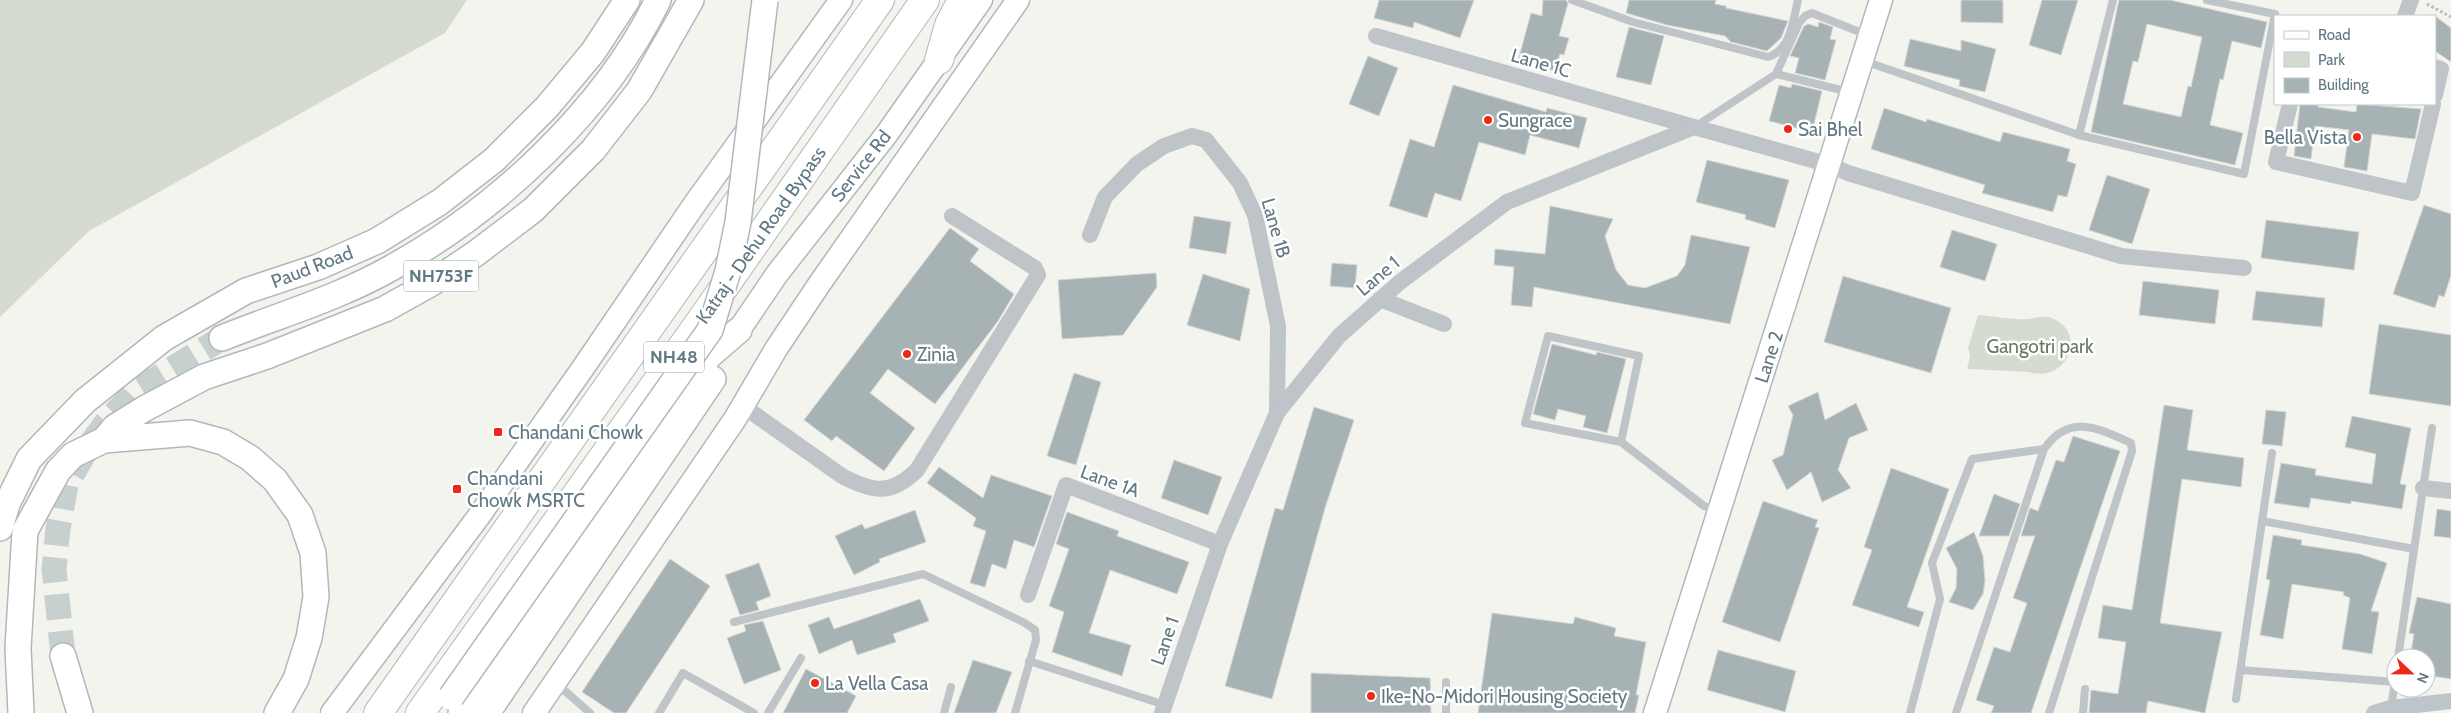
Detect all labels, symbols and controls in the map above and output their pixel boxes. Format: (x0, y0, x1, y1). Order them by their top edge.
legend (2274, 15, 2436, 105)
text: Road (2318, 26, 2351, 44)
street label: Lane 1C (1508, 44, 1574, 83)
text: Park (2318, 51, 2345, 69)
text: Building (2318, 76, 2369, 94)
place label: Sungrace (1498, 109, 1573, 132)
marker: Sungrace (1482, 114, 1494, 126)
place label: Sai Bhel (1798, 118, 1863, 141)
marker: Sai Bhel (1782, 123, 1794, 135)
street label: Service Rd (826, 126, 896, 206)
place label: Bella Vista (2264, 126, 2347, 149)
marker: Bella Vista (2351, 131, 2363, 143)
street label: Katraj - Dehu Road Bypass (691, 142, 831, 328)
street label: Lane 1B (1257, 196, 1295, 260)
street label: Paud Road (268, 241, 356, 293)
street label: Lane 1 (1352, 251, 1404, 301)
road number: NH753F (404, 260, 478, 292)
street label: Lane 2 (1750, 328, 1788, 386)
park label: Gangotri park (1986, 335, 2094, 358)
road number: NH48 (644, 342, 704, 372)
place label: Zinia (917, 343, 955, 366)
marker: Zinia (901, 348, 913, 360)
place label: Chandani Chowk (508, 421, 643, 444)
marker: Chandani Chowk (492, 426, 504, 438)
street label: Lane 1A (1077, 460, 1143, 502)
place label: Chandani Chowk MSRTC (467, 467, 585, 512)
marker: Chandani Chowk MSRTC (451, 483, 463, 495)
street label: Lane 1 (1146, 614, 1184, 668)
north arrow (2386, 648, 2436, 698)
text: N (2413, 670, 2433, 686)
place label: La Vella Casa (825, 672, 928, 695)
marker: La Vella Casa (809, 677, 821, 689)
place label: Ike-No-Midori Housing Society (1381, 685, 1628, 708)
marker: Ike-No-Midori Housing Society (1365, 690, 1377, 702)

